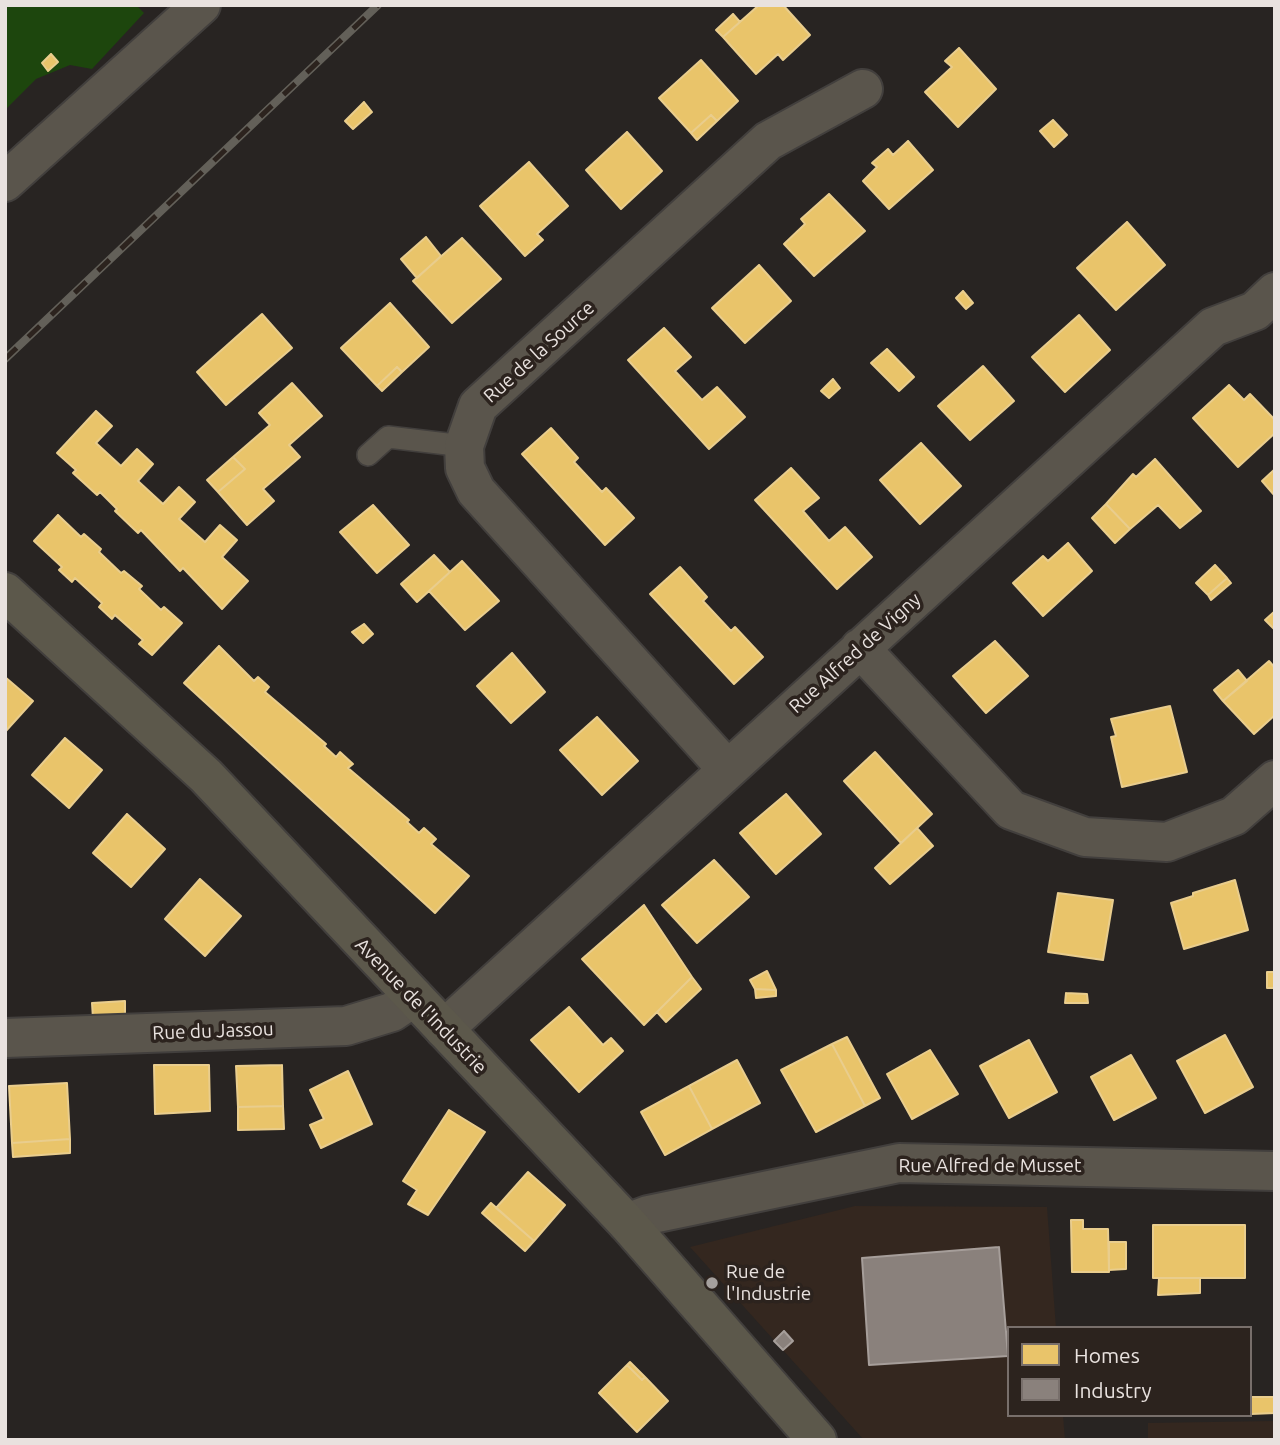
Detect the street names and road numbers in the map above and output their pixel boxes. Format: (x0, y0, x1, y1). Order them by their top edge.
street label: Rue de la Source (479, 296, 599, 408)
street label: Rue Alfred de Vigny (784, 588, 926, 718)
street label: Avenue de l'Industrie (350, 933, 492, 1079)
street label: Rue du Jassou (152, 1017, 274, 1045)
street label: Rue Alfred de Musset (899, 1155, 1081, 1177)

